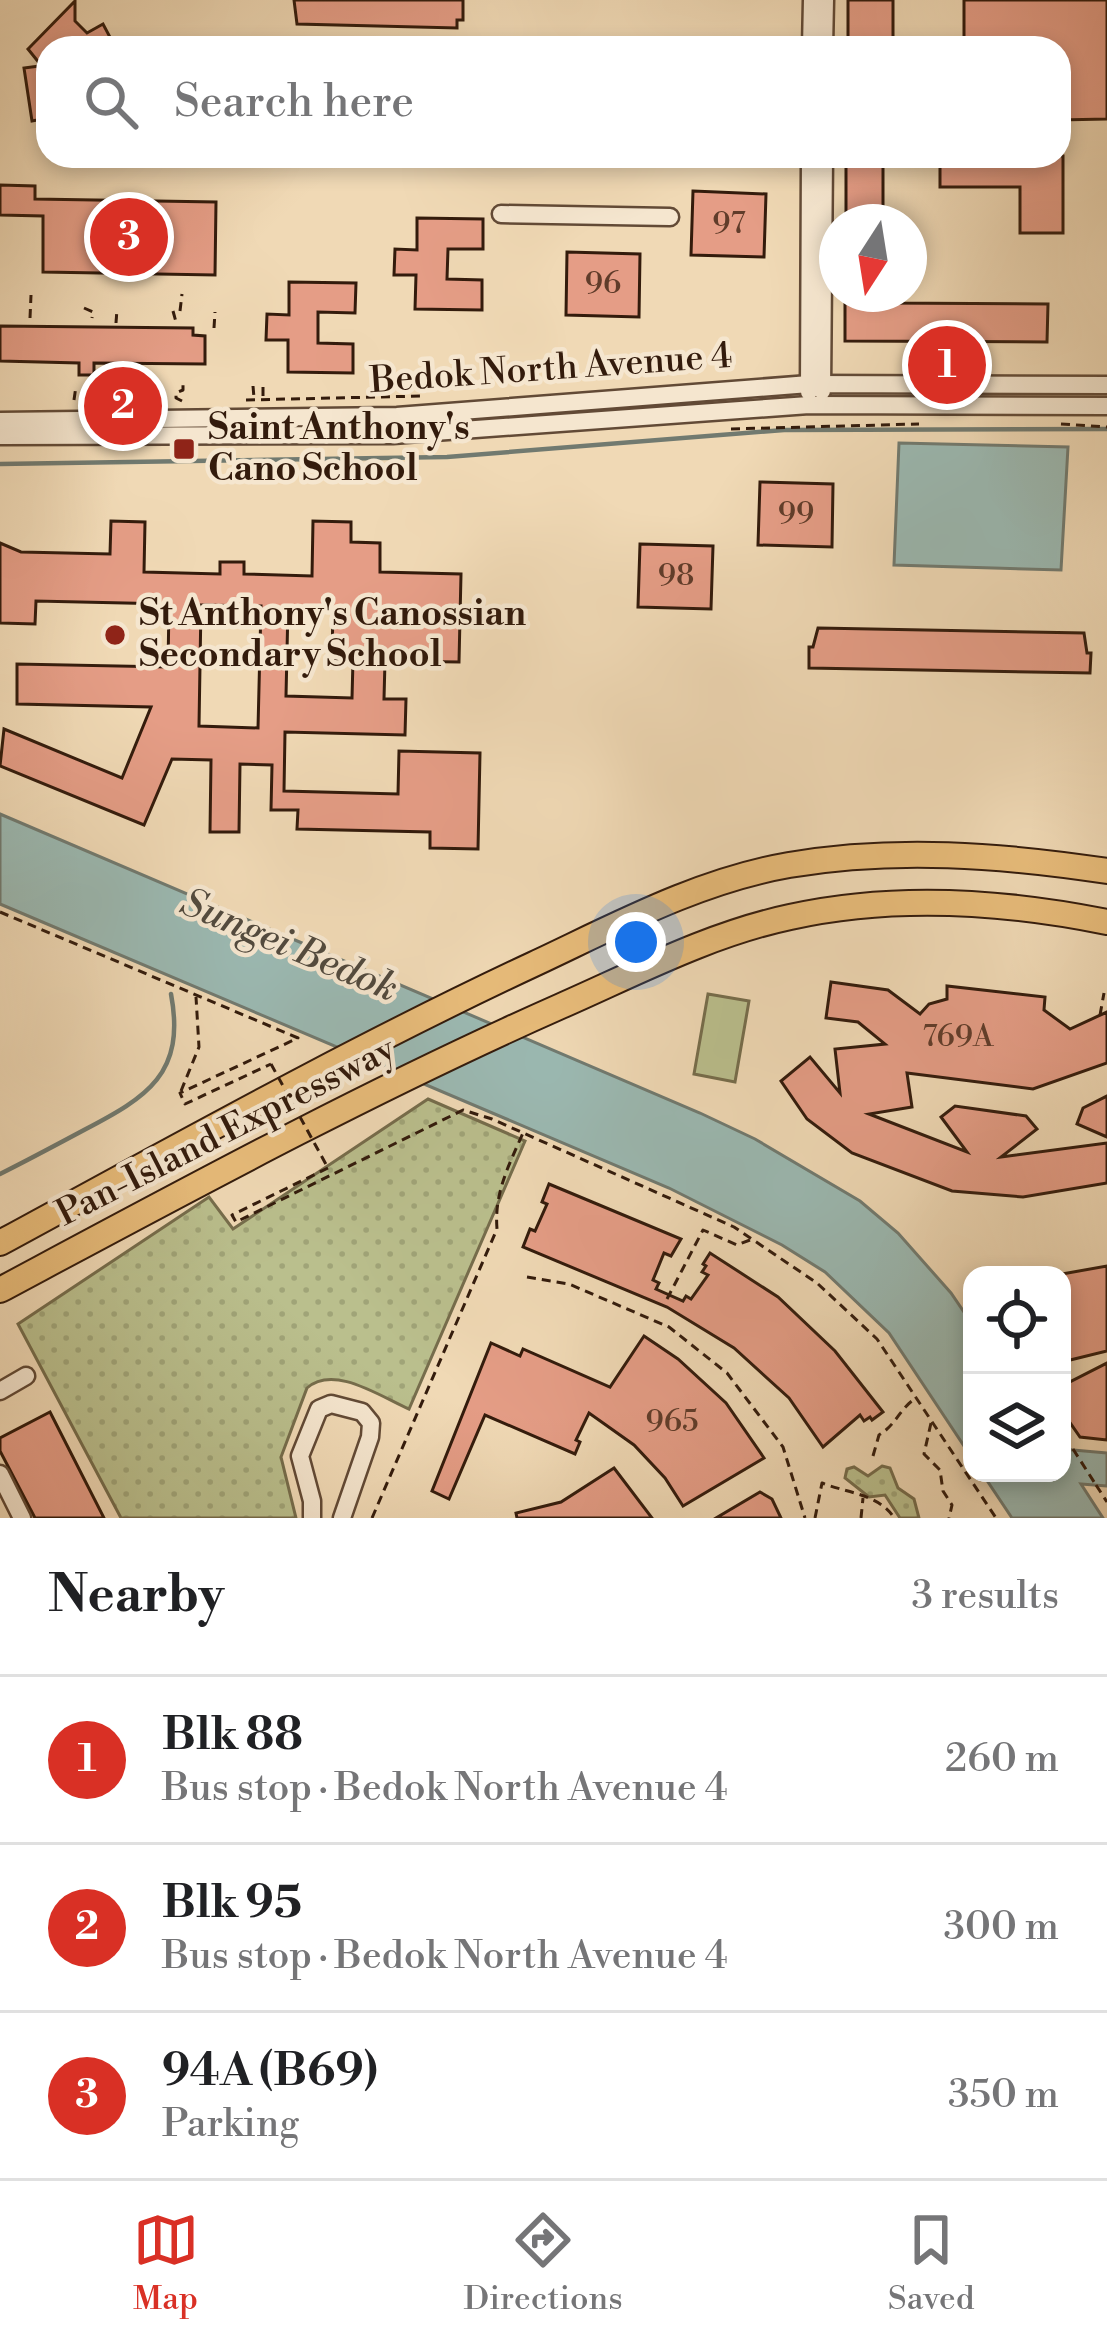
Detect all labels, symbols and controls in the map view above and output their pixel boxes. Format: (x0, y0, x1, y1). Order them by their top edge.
search box (36, 36, 1071, 168)
icon: search (78, 69, 144, 135)
text: Search here (174, 74, 414, 131)
pin: 3 (90, 192, 168, 282)
north arrow (819, 204, 927, 312)
house number: 97 (712, 205, 746, 243)
house number: 96 (585, 265, 621, 303)
pin: 1 (908, 320, 986, 410)
street label: Bedok North Avenue 4 (367, 334, 734, 404)
pin: 2 (84, 361, 162, 451)
place label: Saint Anthony's Cano School (208, 406, 470, 492)
marker: Saint Anthony's Cano School (171, 436, 197, 462)
house number: 99 (778, 495, 814, 533)
house number: 98 (658, 557, 694, 595)
place label: St Anthony's Canossian Secondary School (139, 592, 526, 678)
marker: St Anthony's Canossian Secondary School (102, 622, 128, 648)
water label: Sungei Bedok (173, 878, 405, 1014)
your location (606, 912, 666, 972)
house number: 769A (922, 1018, 995, 1056)
street label: Pan-Island Expressway (49, 1027, 403, 1237)
map controls (963, 1266, 1071, 1482)
button: locate (963, 1266, 1071, 1374)
button: layers (963, 1374, 1071, 1482)
house number: 965 (646, 1403, 698, 1441)
text: Nearby (48, 1564, 224, 1628)
text: 3 results (911, 1572, 1059, 1621)
text: Blk 88 (162, 1707, 303, 1764)
text: 1 (78, 1735, 96, 1784)
text: 260 m (945, 1735, 1059, 1784)
text: Bus stop · Bedok North Avenue 4 (162, 1764, 728, 1813)
text: Blk 95 (162, 1875, 302, 1932)
text: 2 (75, 1903, 99, 1952)
text: 300 m (944, 1903, 1059, 1952)
text: Bus stop · Bedok North Avenue 4 (162, 1932, 728, 1981)
text: 94A (B69) (162, 2043, 378, 2100)
text: 3 (75, 2071, 99, 2120)
text: 350 m (948, 2071, 1059, 2120)
text: Parking (162, 2100, 299, 2149)
tab: Map (133, 2207, 199, 2320)
tab: Directions (464, 2207, 623, 2320)
tab: Saved (888, 2207, 974, 2320)

